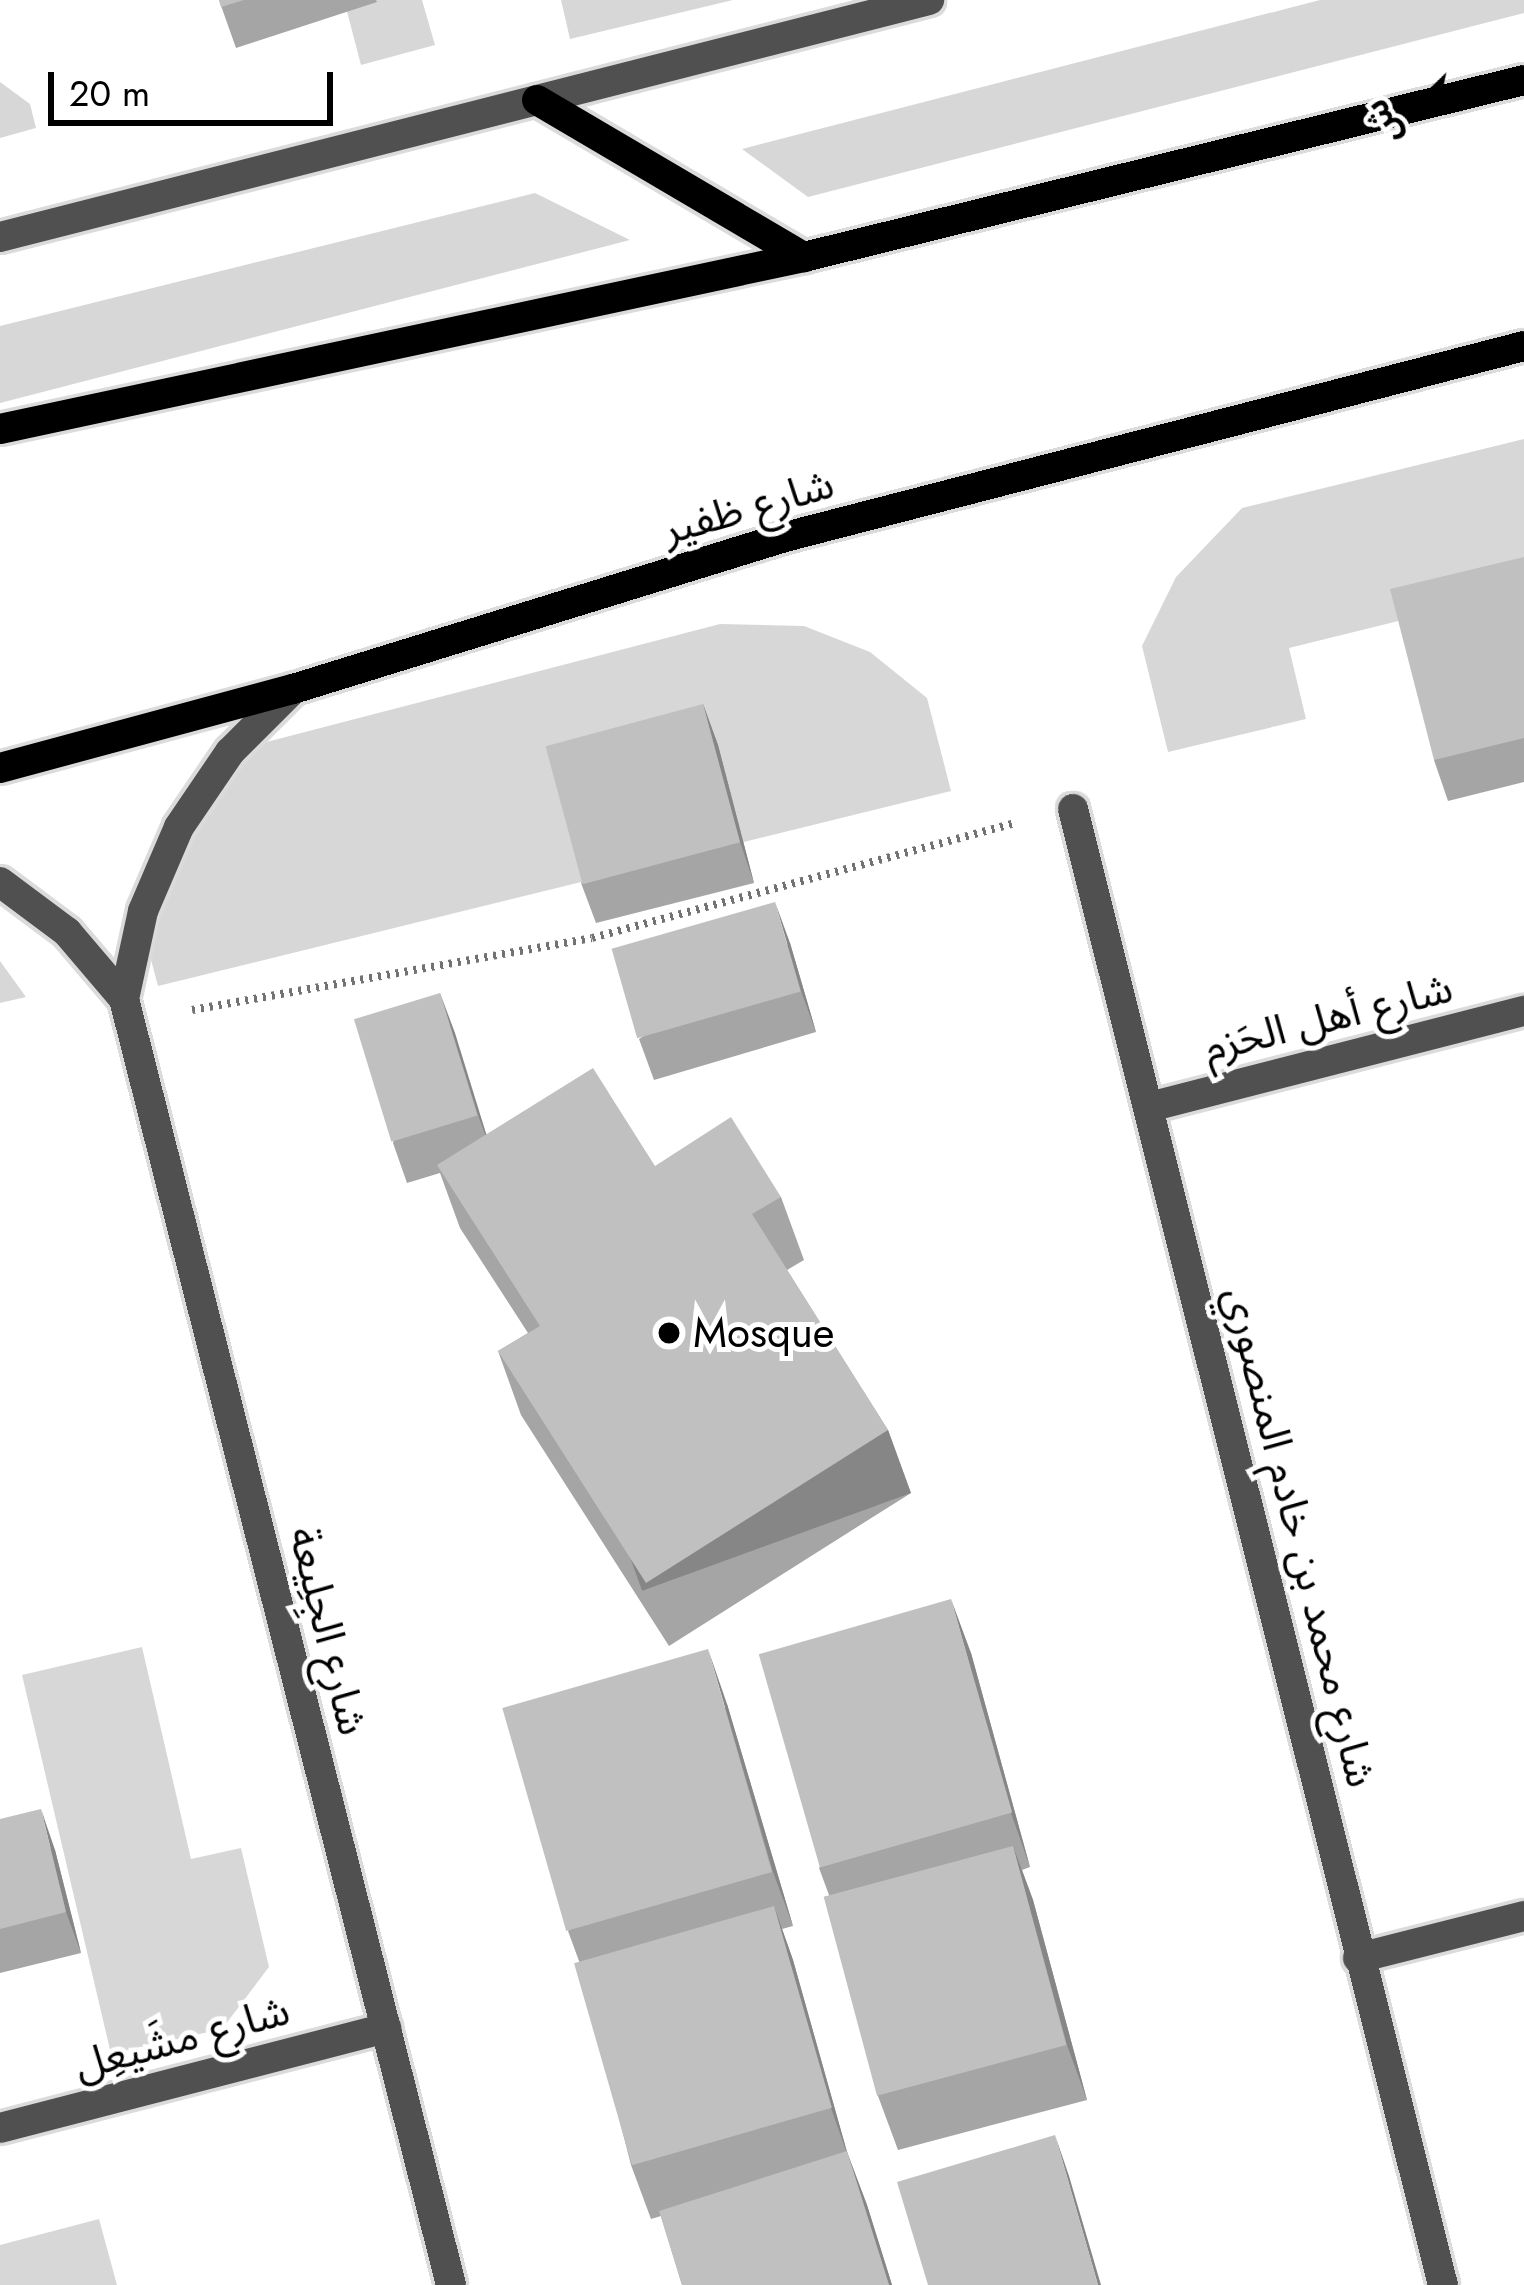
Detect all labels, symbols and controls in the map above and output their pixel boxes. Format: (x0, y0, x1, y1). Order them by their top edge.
scale bar (54, 48, 339, 122)
north arrow (1356, 48, 1476, 168)
text: 20 m (69, 67, 150, 119)
text: ش (1352, 92, 1413, 152)
street label: شارع ظفير (656, 459, 840, 555)
street label: شارع أهل الحَزم (1198, 963, 1458, 1073)
street label: شارع محمد بن خادم المنصوري (1213, 1282, 1387, 1792)
place label: Mosque (693, 1308, 834, 1358)
marker: Mosque (656, 1320, 682, 1346)
street label: شارع الجِلِيعة (278, 1522, 378, 1740)
street label: شارع مشَيعِل (69, 1985, 295, 2091)

